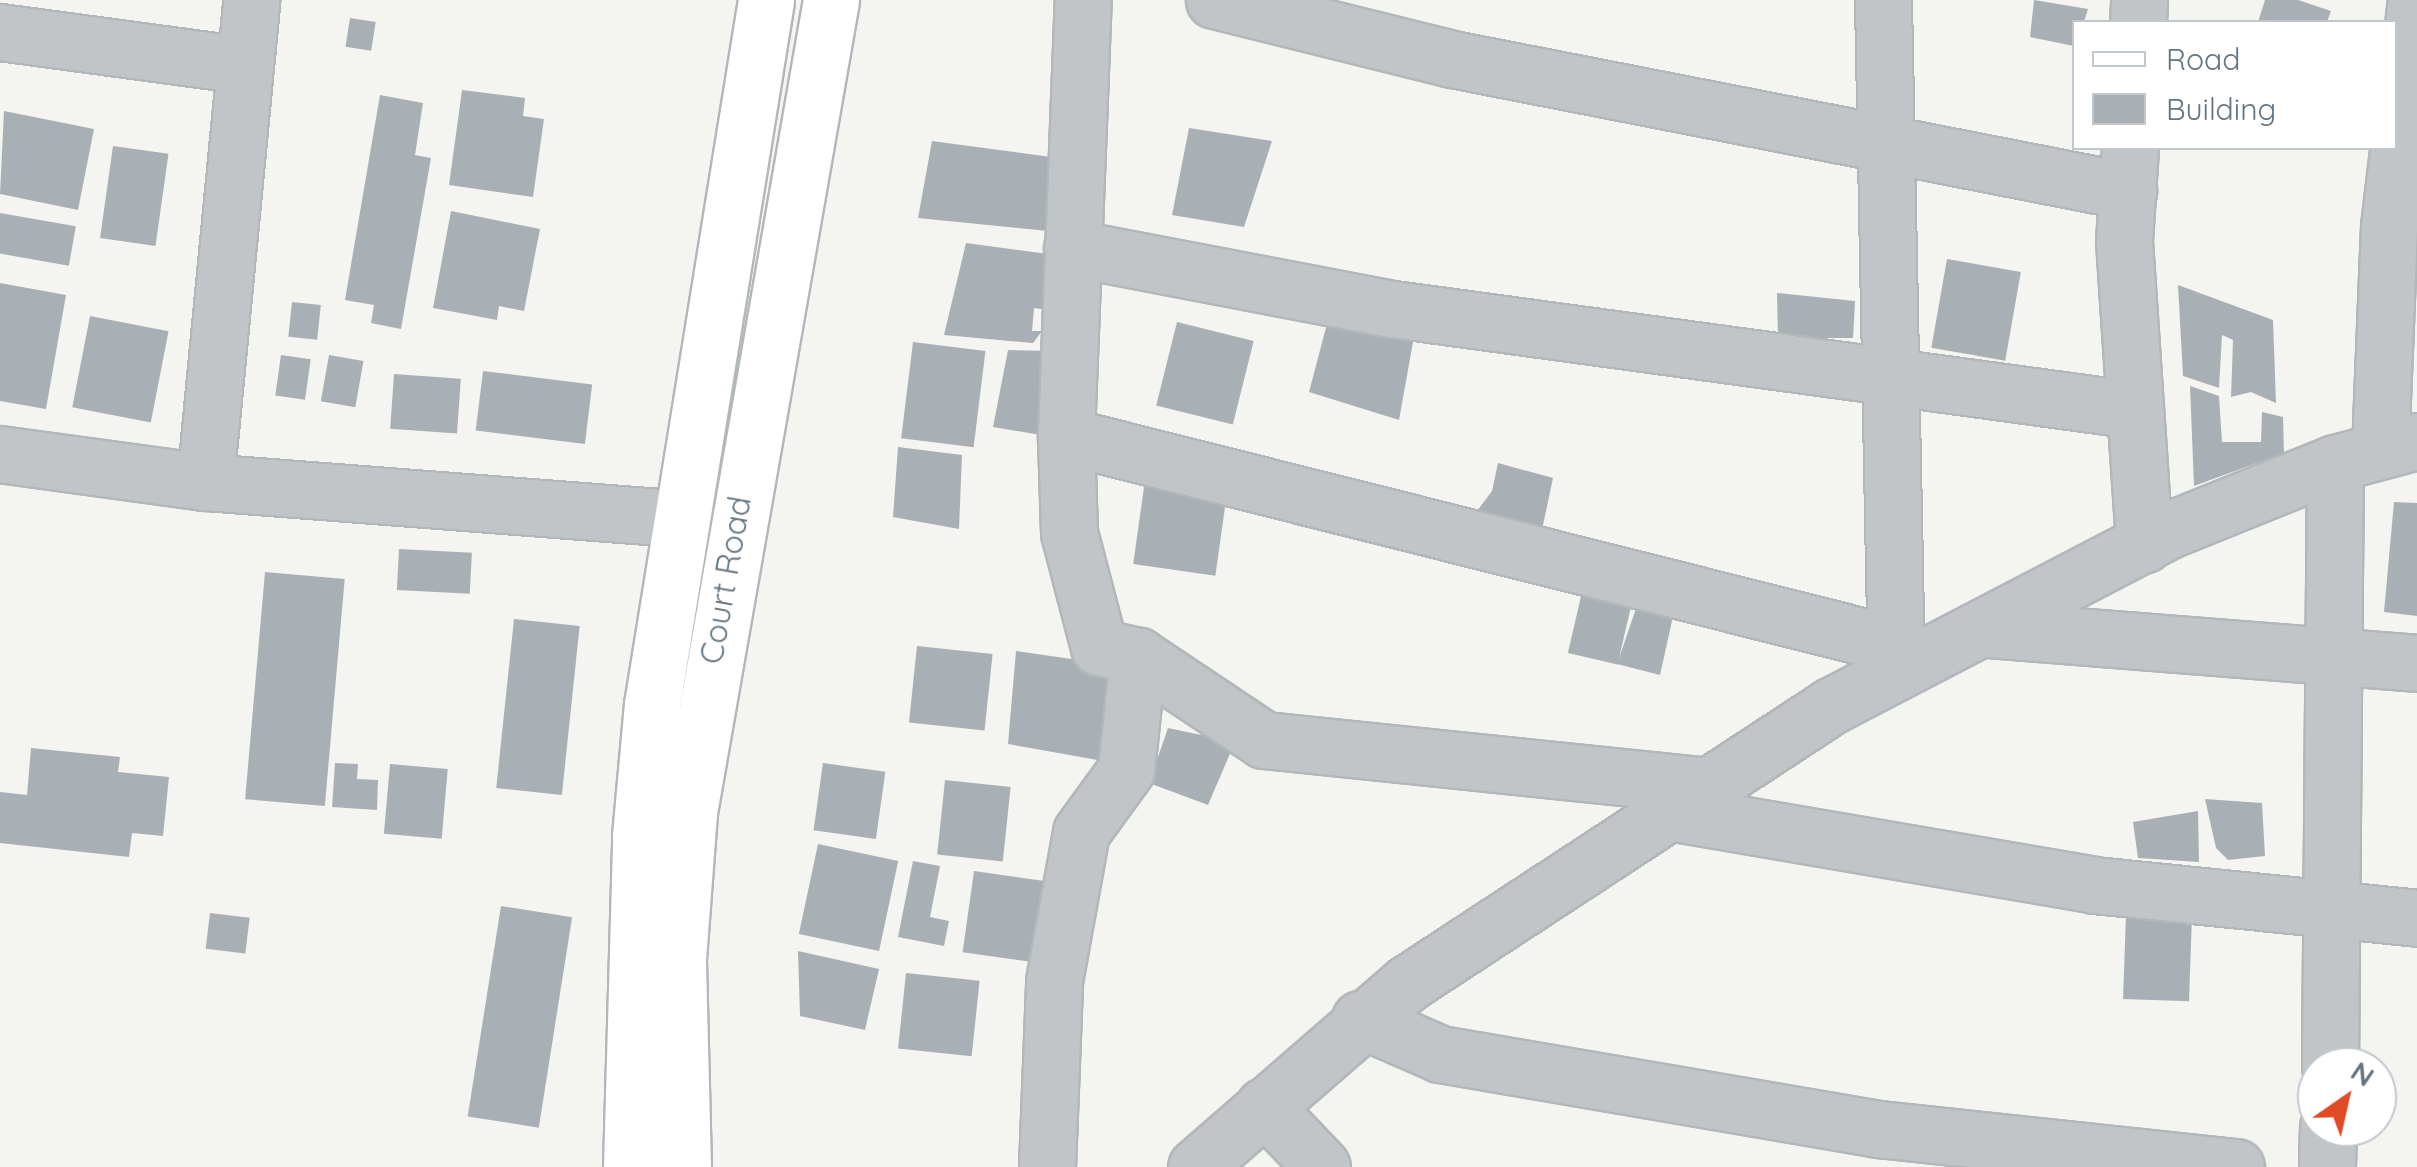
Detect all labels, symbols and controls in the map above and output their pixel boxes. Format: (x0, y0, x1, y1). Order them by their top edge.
legend (2072, 20, 2397, 150)
text: Road (2166, 40, 2240, 78)
text: Building (2166, 90, 2276, 128)
street label: Court Road (691, 493, 759, 667)
north arrow (2297, 1047, 2397, 1147)
text: N (2345, 1053, 2381, 1094)

